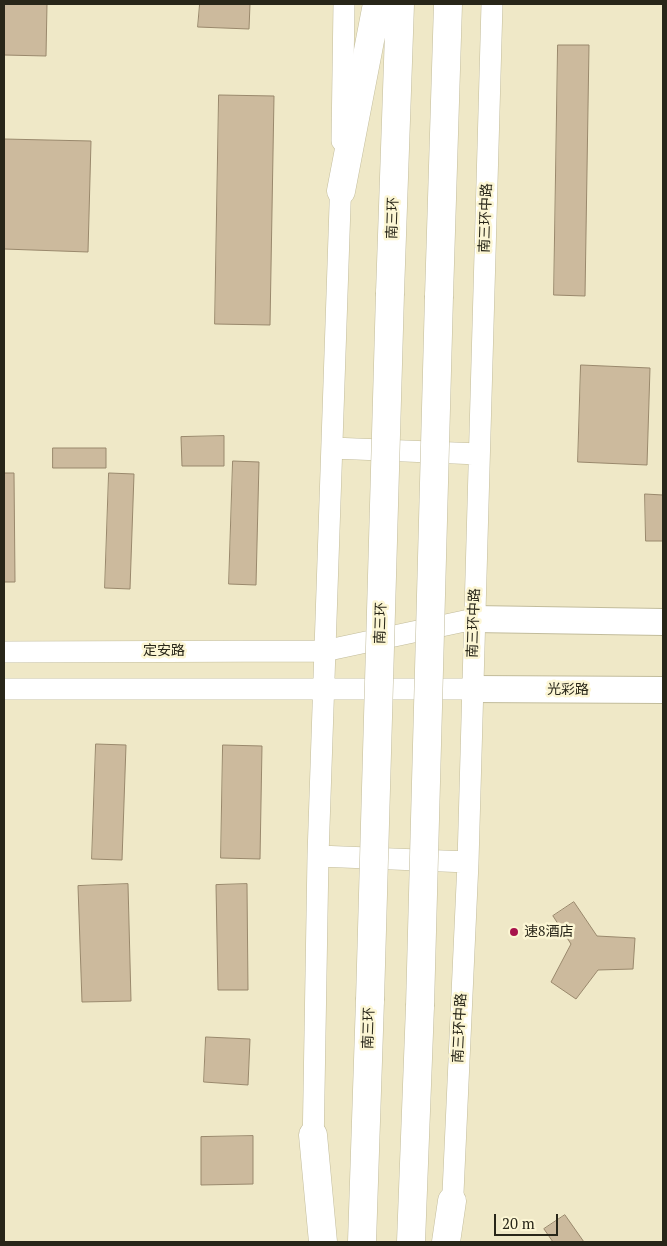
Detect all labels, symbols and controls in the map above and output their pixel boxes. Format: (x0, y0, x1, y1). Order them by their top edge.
street label: 南三环中路 (476, 183, 496, 253)
street label: 南三环 (384, 197, 402, 239)
street label: 南三环中路 (464, 588, 484, 658)
street label: 南三环 (372, 602, 390, 644)
street label: 定安路 (143, 643, 185, 659)
street label: 光彩路 (547, 682, 589, 698)
place label: 速8酒店 (524, 924, 573, 940)
marker: 速8酒店 (508, 926, 520, 938)
street label: 南三环中路 (450, 993, 470, 1063)
street label: 南三环 (360, 1007, 378, 1049)
scale bar (497, 1204, 561, 1236)
text: 20 m (502, 1213, 535, 1233)

